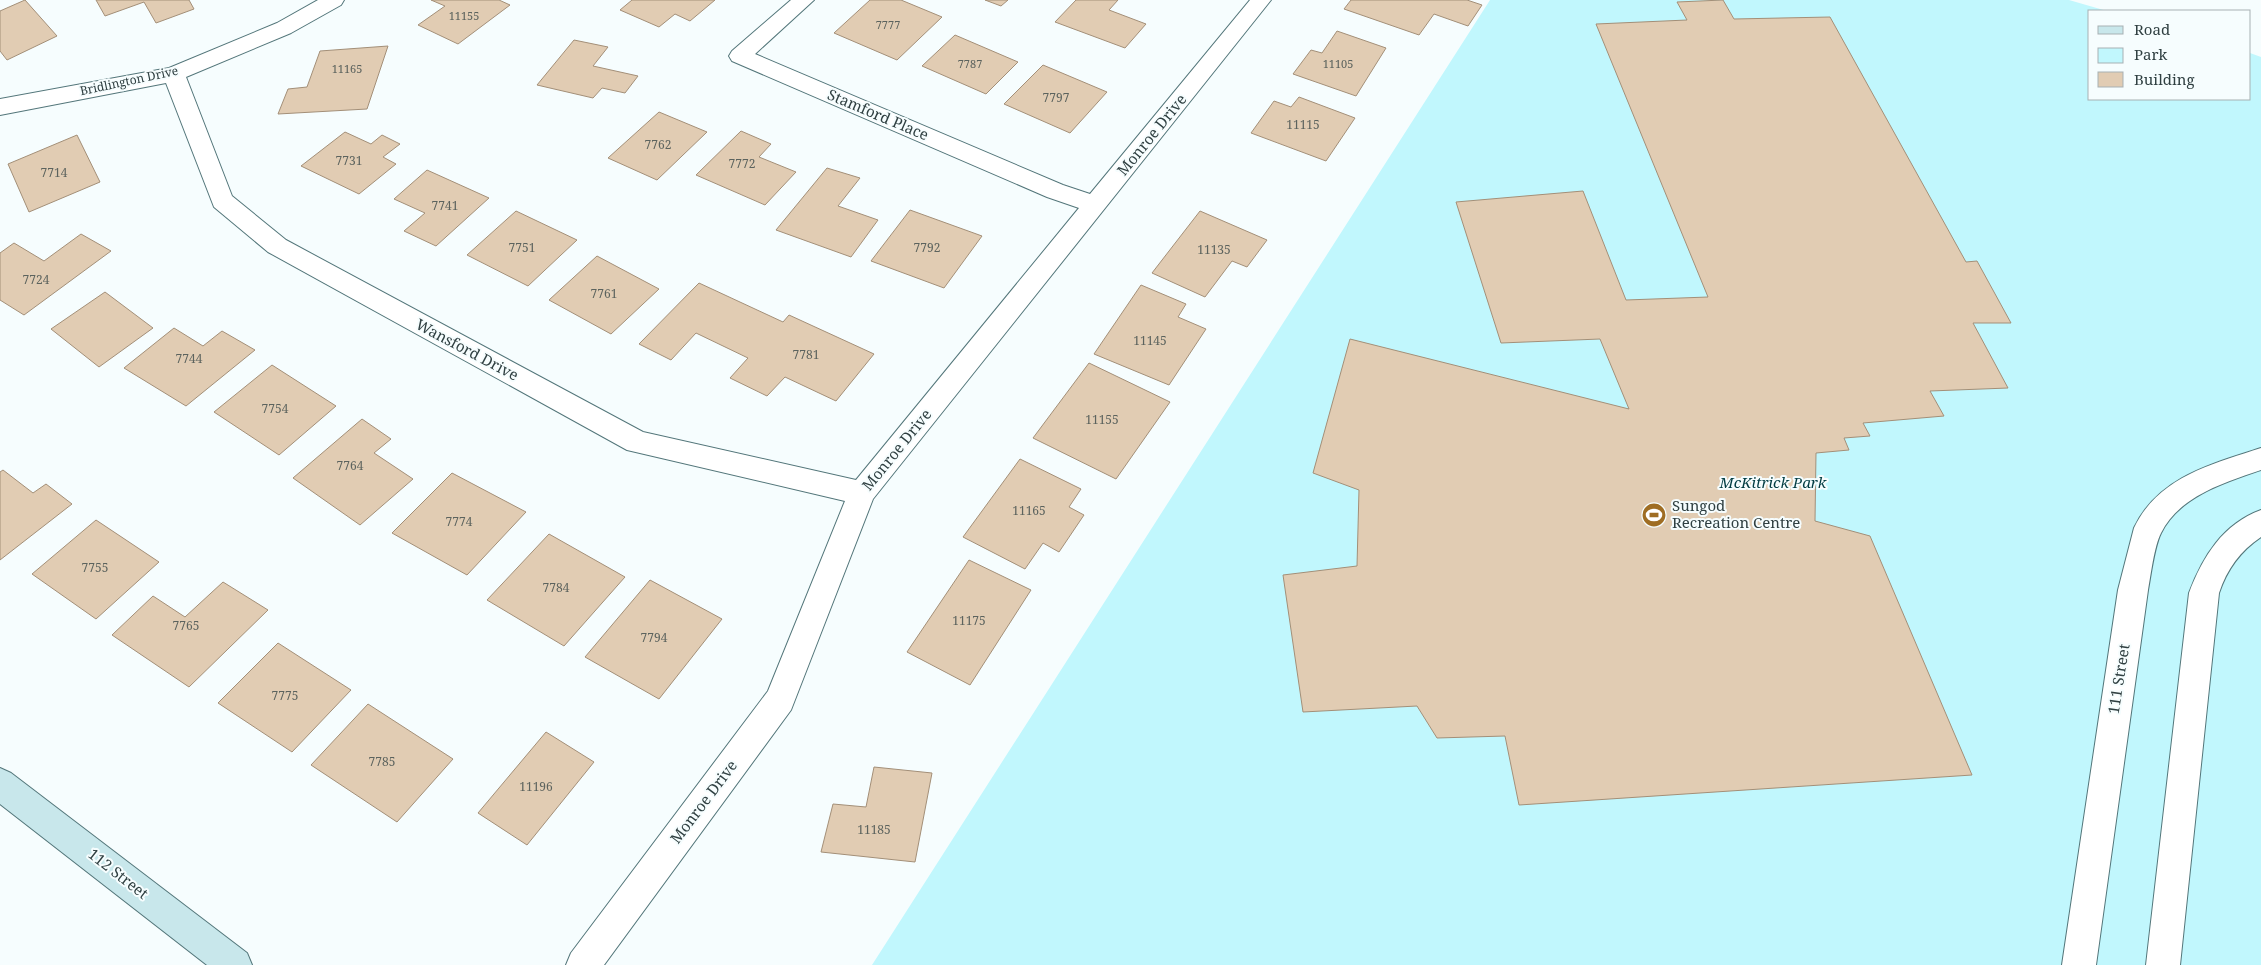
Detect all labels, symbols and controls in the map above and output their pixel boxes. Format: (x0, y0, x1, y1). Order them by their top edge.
house number: 11155 (449, 8, 479, 23)
legend (2088, 10, 2251, 100)
house number: 7777 (876, 17, 900, 32)
text: Road (2134, 19, 2170, 39)
text: Park (2134, 44, 2168, 64)
house number: 7787 (958, 56, 982, 71)
house number: 11105 (1323, 56, 1353, 71)
house number: 11165 (332, 61, 362, 76)
street label: Bridlington Drive (78, 62, 180, 99)
text: Building (2134, 69, 2195, 89)
street label: Stamford Place (825, 84, 932, 144)
house number: 7797 (1043, 89, 1070, 106)
street label: Monroe Drive (1112, 89, 1190, 179)
house number: 11115 (1286, 116, 1320, 133)
house number: 7762 (645, 136, 671, 153)
house number: 7731 (336, 152, 362, 169)
house number: 7772 (729, 155, 755, 172)
house number: 7714 (41, 164, 68, 181)
house number: 7741 (432, 197, 458, 214)
house number: 7751 (509, 239, 535, 256)
house number: 7792 (914, 239, 940, 256)
house number: 11135 (1197, 241, 1231, 258)
house number: 7724 (23, 271, 50, 288)
house number: 7761 (591, 285, 617, 302)
street label: Wansford Drive (413, 314, 522, 385)
house number: 11145 (1133, 332, 1167, 349)
house number: 7781 (793, 346, 819, 363)
house number: 7744 (176, 350, 203, 367)
house number: 7754 (262, 400, 289, 417)
street label: Monroe Drive (857, 404, 935, 494)
house number: 11155 (1085, 411, 1119, 428)
house number: 7764 (337, 457, 364, 474)
park label: McKitrick Park (1719, 472, 1827, 492)
place label: Sungod Recreation Centre (1672, 495, 1800, 532)
house number: 11165 (1012, 502, 1046, 519)
sports icon: Sungod Recreation Centre (1641, 502, 1667, 528)
house number: 7774 (446, 513, 473, 530)
house number: 7755 (82, 559, 108, 576)
house number: 7784 (543, 579, 570, 596)
house number: 11175 (952, 612, 986, 629)
house number: 7765 (173, 617, 199, 634)
house number: 7794 (641, 629, 668, 646)
street label: 111 Street (2103, 642, 2133, 715)
house number: 7775 (272, 687, 298, 704)
house number: 7785 (369, 753, 395, 770)
street label: Monroe Drive (665, 756, 741, 847)
house number: 11196 (519, 778, 553, 795)
house number: 11185 (857, 821, 891, 838)
street label: 112 Street (85, 844, 153, 903)

